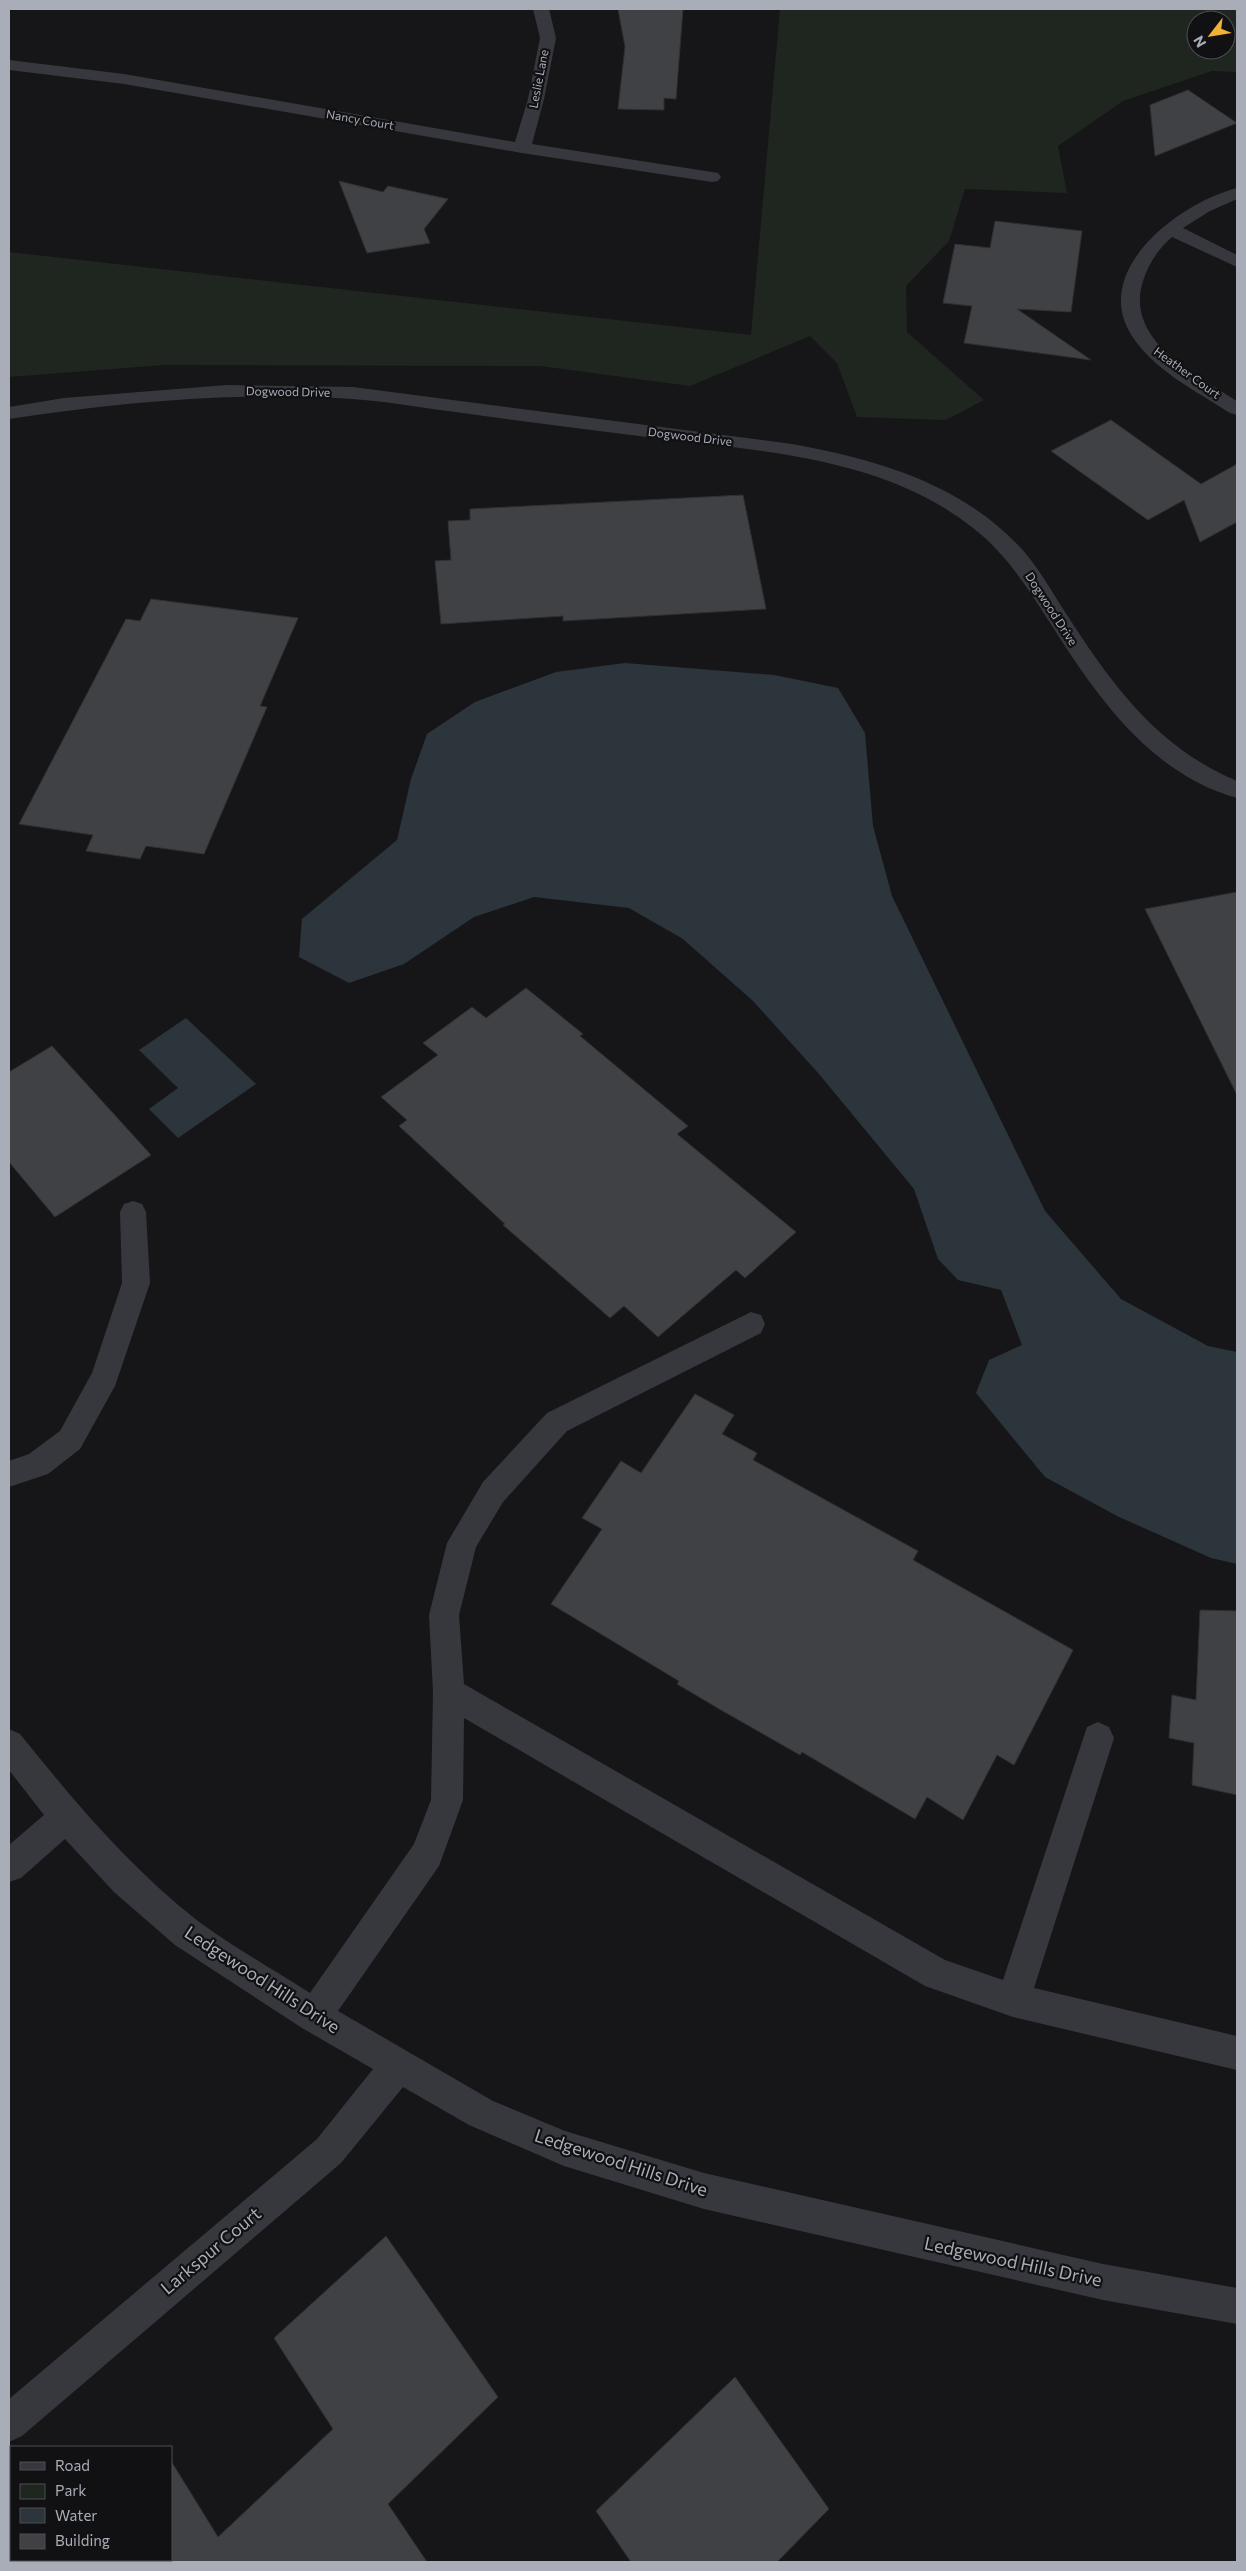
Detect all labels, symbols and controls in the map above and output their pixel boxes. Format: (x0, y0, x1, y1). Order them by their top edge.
north arrow (1186, 10, 1236, 60)
text: N (1189, 33, 1209, 51)
street label: Leslie Lane (525, 48, 551, 109)
street label: Nancy Court (325, 106, 395, 132)
street label: Heather Court (1152, 343, 1224, 401)
street label: Dogwood Drive (246, 383, 330, 399)
street label: Dogwood Drive (647, 424, 733, 448)
street label: Dogwood Drive (1023, 569, 1081, 648)
street label: Ledgewood Hills Drive (181, 1921, 344, 2038)
street label: Ledgewood Hills Drive (532, 2124, 711, 2200)
street label: Larkspur Court (156, 2202, 265, 2298)
street label: Ledgewood Hills Drive (922, 2231, 1104, 2291)
legend (10, 2446, 172, 2561)
text: Road (55, 2456, 90, 2474)
text: Park (55, 2481, 86, 2499)
text: Water (55, 2506, 97, 2524)
text: Building (55, 2531, 110, 2549)

